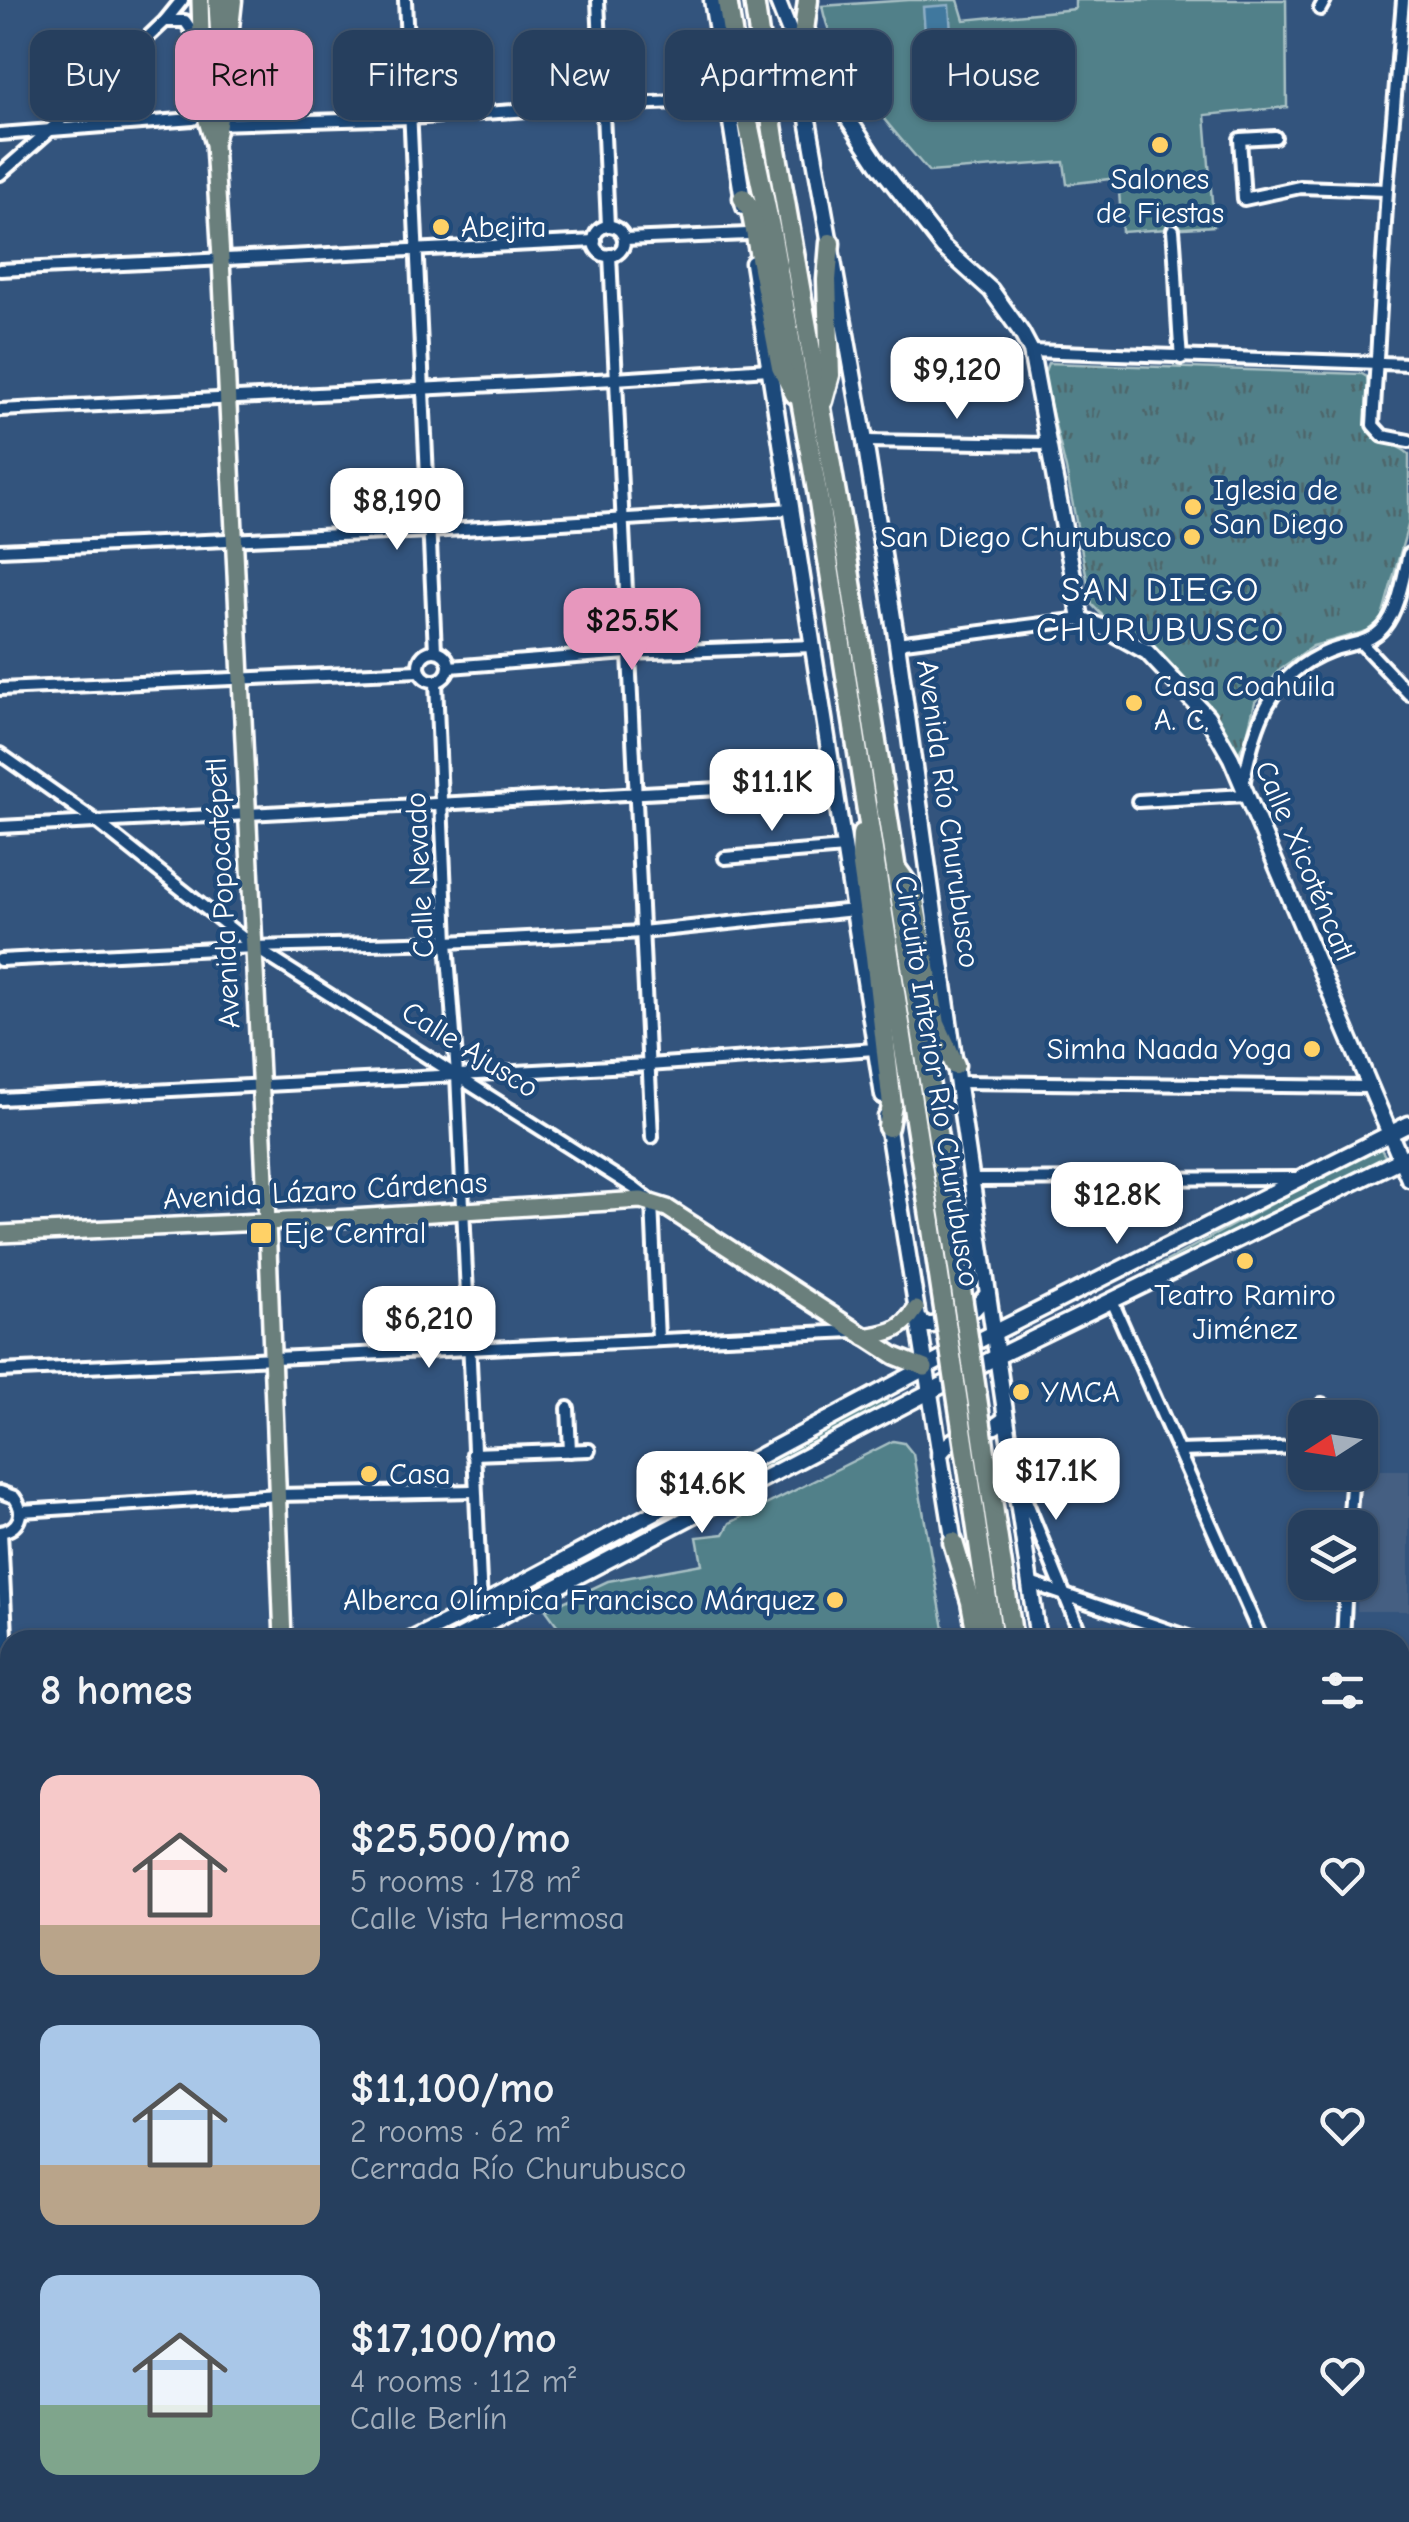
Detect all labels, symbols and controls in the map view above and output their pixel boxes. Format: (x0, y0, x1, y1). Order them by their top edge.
chip: Buy (30, 30, 155, 120)
chip: Rent (175, 30, 313, 120)
chip: Filters (333, 30, 493, 120)
chip: New (513, 30, 645, 120)
chip: Apartment (665, 30, 892, 120)
chip: House (912, 30, 1075, 120)
marker: Salones de Fiestas (1149, 134, 1171, 156)
place label: Salones de Fiestas (1096, 162, 1224, 231)
place label: Abejita (461, 210, 547, 245)
marker: Abejita (430, 216, 452, 238)
pin: $9,120 (876, 337, 1038, 422)
text: $9,120 (913, 351, 1001, 388)
pin: $8,190 (316, 468, 478, 553)
place label: Iglesia de San Diego (1213, 473, 1344, 542)
text: $8,190 (352, 482, 442, 519)
marker: Iglesia de San Diego (1182, 496, 1204, 518)
place label: San Diego Churubusco (880, 520, 1172, 555)
marker: San Diego Churubusco (1181, 526, 1203, 548)
district label: SAN DIEGO CHURUBUSCO (1036, 569, 1286, 650)
pin: $25.5K (551, 588, 713, 673)
text: $25.5K (586, 602, 679, 639)
street label: Avenida Río Churubusco (909, 658, 987, 970)
place label: Casa Coahuila A. C. (1154, 669, 1336, 738)
marker: Casa Coahuila A. C. (1123, 692, 1145, 714)
pin: $11.1K (691, 749, 853, 834)
street label: Calle Xicoténcatl (1247, 756, 1363, 966)
street label: Avenida Popocatépetl (198, 757, 248, 1029)
text: $11.1K (732, 763, 812, 800)
street label: Calle Nevado (398, 791, 442, 959)
street label: Circuito Interior Río Churubusco (887, 873, 987, 1289)
street label: Calle Ajusco (395, 994, 545, 1106)
place label: Simha Naada Yoga (1047, 1032, 1292, 1067)
marker: Simha Naada Yoga (1301, 1038, 1323, 1060)
pin: $12.8K (1036, 1162, 1198, 1247)
street label: Avenida Lázaro Cárdenas (162, 1165, 488, 1217)
text: $12.8K (1073, 1176, 1161, 1213)
place label: Eje Central (284, 1216, 426, 1251)
marker: Eje Central (248, 1220, 274, 1246)
marker: Teatro Ramiro Jiménez (1234, 1250, 1256, 1272)
place label: Teatro Ramiro Jiménez (1154, 1278, 1336, 1347)
pin: $6,210 (348, 1286, 510, 1371)
text: $6,210 (385, 1300, 473, 1337)
place label: YMCA (1041, 1375, 1120, 1410)
marker: YMCA (1010, 1381, 1032, 1403)
north arrow (1288, 1400, 1378, 1490)
map controls (1288, 1400, 1378, 1600)
pin: $17.1K (975, 1438, 1137, 1523)
pin: $14.6K (621, 1451, 783, 1536)
text: $17.1K (1015, 1452, 1097, 1489)
place label: Casa (389, 1457, 451, 1492)
marker: Casa (358, 1463, 380, 1485)
text: $14.6K (658, 1465, 746, 1502)
button: layers (1288, 1510, 1378, 1600)
place label: Alberca Olímpica Francisco Márquez (343, 1583, 815, 1618)
marker: Alberca Olímpica Francisco Márquez (824, 1589, 846, 1611)
icon: filters (1315, 1663, 1370, 1718)
text: 8 homes (40, 1666, 192, 1715)
text: $25,500/mo (350, 1814, 570, 1863)
icon: home (120, 1815, 240, 1935)
icon: heart (1315, 1848, 1370, 1903)
text: 5 rooms · 178 m² (350, 1863, 580, 1900)
text: Calle Vista Hermosa (350, 1900, 625, 1937)
text: $11,100/mo (350, 2064, 554, 2113)
icon: home (120, 2065, 240, 2185)
icon: heart (1315, 2098, 1370, 2153)
text: 2 rooms · 62 m² (350, 2113, 569, 2150)
text: Cerrada Río Churubusco (350, 2150, 686, 2187)
text: $17,100/mo (350, 2314, 557, 2363)
icon: home (120, 2315, 240, 2435)
icon: heart (1315, 2348, 1370, 2403)
text: 4 rooms · 112 m² (350, 2363, 576, 2400)
text: Calle Berlín (350, 2400, 507, 2437)

